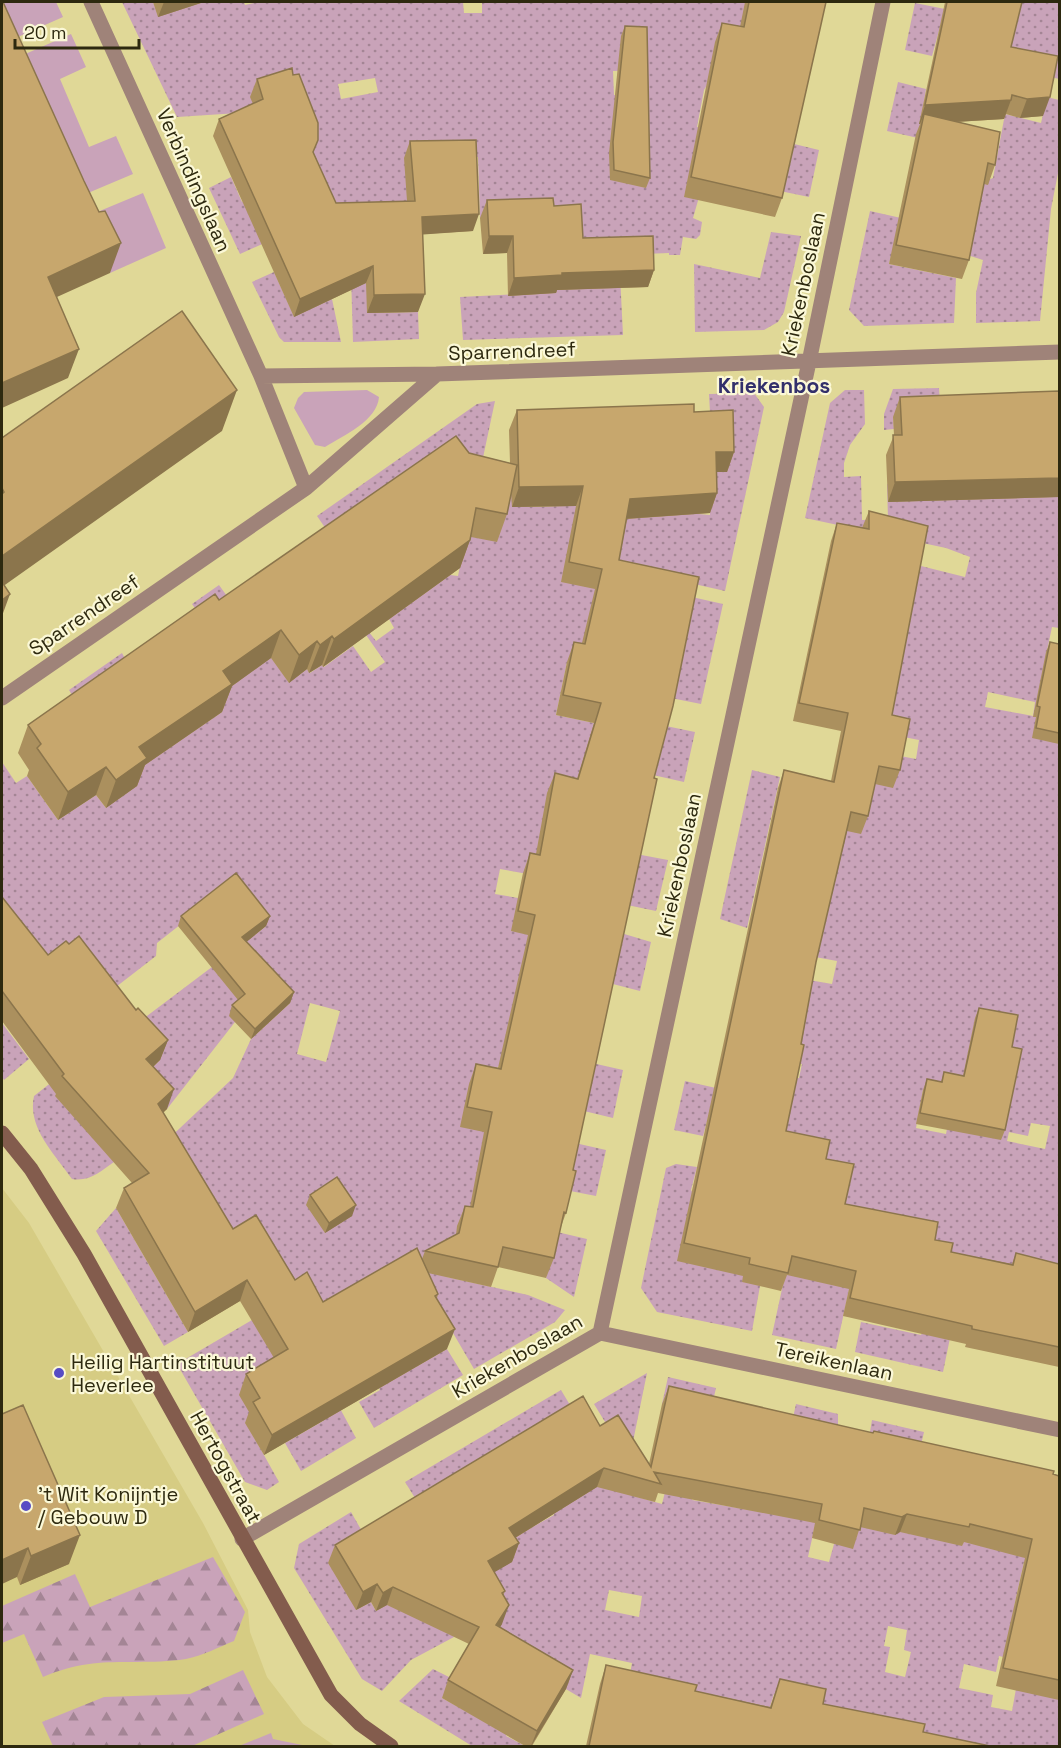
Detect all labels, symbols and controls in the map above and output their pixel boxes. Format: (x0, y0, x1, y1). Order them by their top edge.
scale bar (15, 12, 140, 50)
text: 20 m (24, 21, 67, 44)
street label: Verbindingslaan (151, 104, 237, 256)
street label: Kriekenboslaan (775, 210, 831, 358)
street label: Sparrendreef (448, 336, 576, 366)
district label: Kriekenbos (718, 372, 830, 399)
street label: Sparrendreef (24, 568, 144, 661)
street label: Kriekenboslaan (651, 791, 707, 939)
street label: Kriekenboslaan (447, 1308, 587, 1404)
street label: Tereikenlaan (773, 1336, 895, 1386)
place label: Heilig Hartinstituut Heverlee (71, 1349, 254, 1398)
marker: Heilig Hartinstituut Heverlee (52, 1366, 66, 1380)
street label: Hertogstraat (184, 1406, 268, 1528)
place label: 't Wit Konijntje / Gebouw D (38, 1481, 178, 1530)
marker: 't Wit Konijntje / Gebouw D (19, 1499, 33, 1513)

